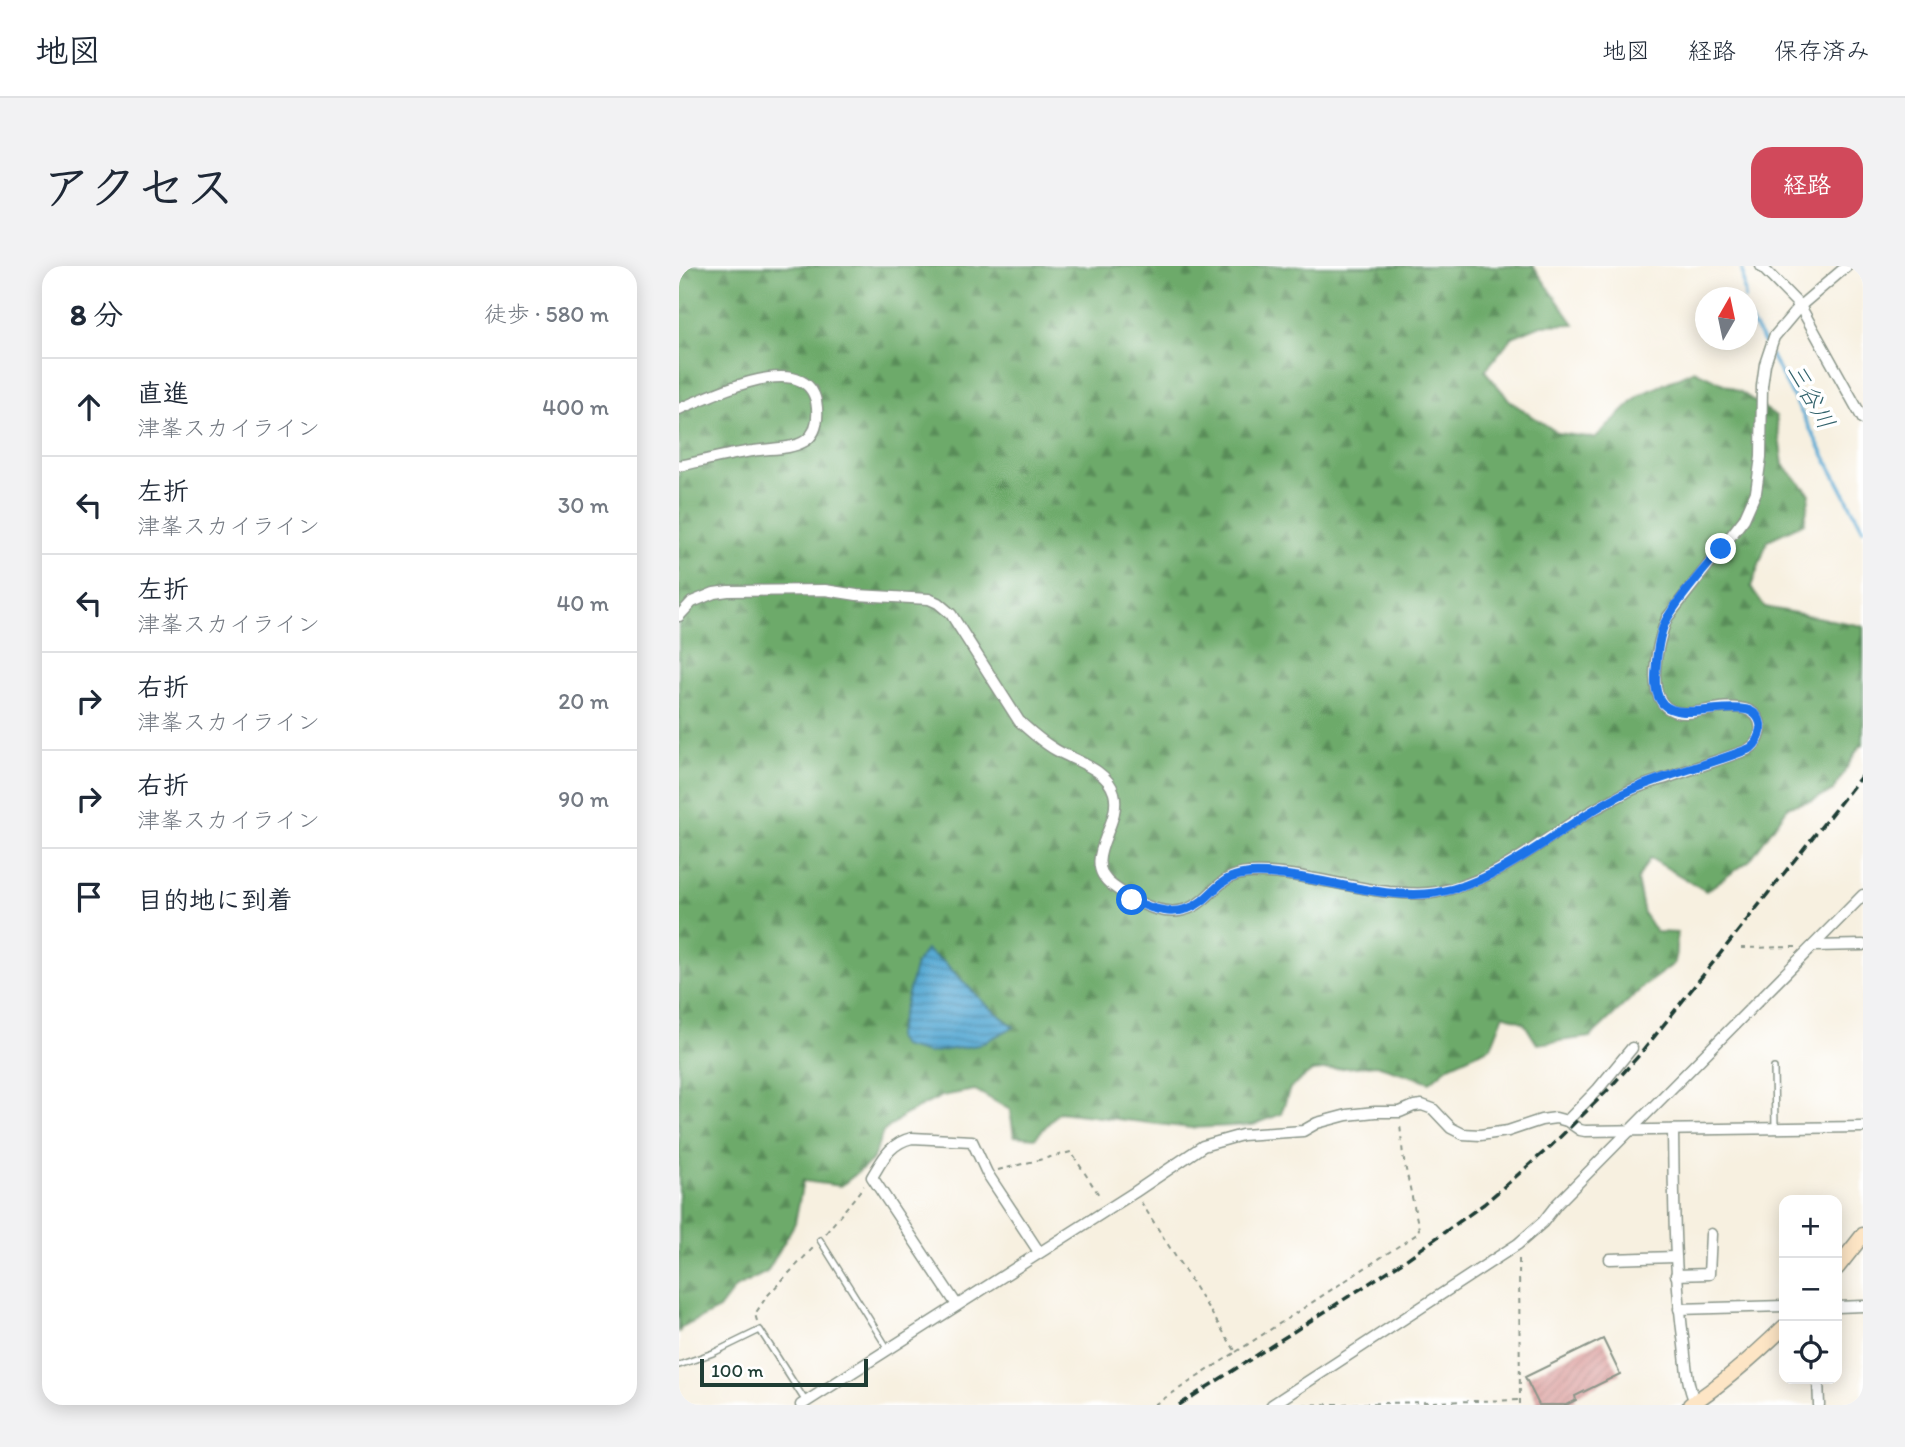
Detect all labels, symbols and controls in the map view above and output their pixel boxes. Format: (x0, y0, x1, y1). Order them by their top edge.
text: 地図 (35, 31, 101, 70)
text: 地図 (1602, 36, 1650, 65)
text: 経路 (1688, 36, 1736, 65)
text: 保存済み (1774, 36, 1870, 65)
button: 経路 (1751, 147, 1863, 218)
text: アクセス (42, 157, 235, 216)
north arrow (1695, 287, 1758, 350)
text: 8 分 (70, 296, 123, 333)
text: 徒歩 · 580 m (484, 300, 609, 328)
water label: 三谷川 (1781, 357, 1842, 434)
text: 直進 (137, 377, 189, 409)
icon: ahead (70, 388, 108, 426)
text: 400 m (542, 393, 609, 421)
text: 津峯スカイライン (137, 414, 320, 442)
text: 左折 (137, 475, 189, 507)
icon: left (70, 486, 108, 524)
text: 30 m (558, 491, 609, 519)
text: 津峯スカイライン (137, 512, 320, 540)
route end (1705, 533, 1736, 564)
text: 左折 (137, 573, 189, 605)
icon: left (70, 584, 108, 622)
text: 40 m (556, 589, 609, 617)
text: 津峯スカイライン (137, 610, 320, 638)
text: 右折 (137, 671, 189, 703)
icon: right (70, 682, 108, 720)
text: 20 m (558, 687, 609, 715)
text: 津峯スカイライン (137, 708, 320, 736)
text: 右折 (137, 769, 189, 801)
icon: right (70, 780, 108, 818)
text: 90 m (558, 785, 609, 813)
text: 津峯スカイライン (137, 806, 320, 834)
icon: arrive (70, 878, 108, 916)
text: 目的地に到着 (137, 884, 293, 916)
route start (1116, 884, 1147, 915)
map controls (1779, 1195, 1842, 1384)
button: + (1779, 1195, 1842, 1258)
button: − (1779, 1258, 1842, 1321)
button: locate (1779, 1321, 1842, 1384)
scale bar (700, 1356, 868, 1388)
text: 100 m (711, 1359, 763, 1382)

